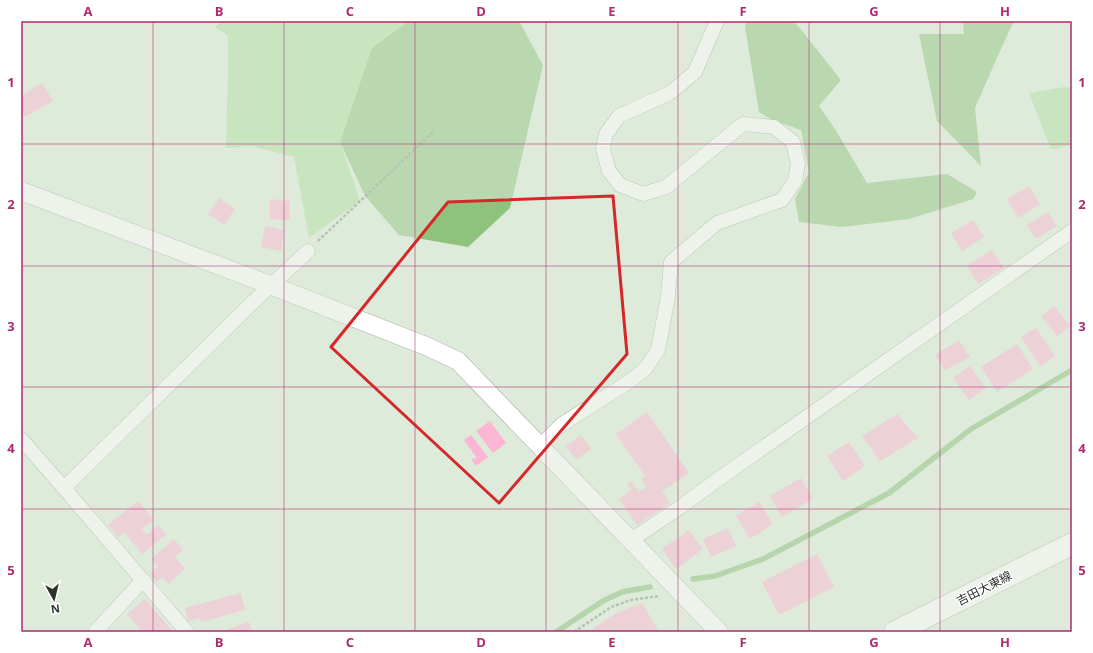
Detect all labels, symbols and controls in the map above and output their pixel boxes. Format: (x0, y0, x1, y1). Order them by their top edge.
text: A (84, 2, 93, 20)
text: B (215, 2, 224, 20)
text: C (346, 2, 354, 20)
text: D (476, 2, 486, 20)
text: E (608, 2, 616, 20)
text: F (739, 2, 747, 20)
text: G (869, 2, 879, 20)
text: H (1000, 2, 1010, 20)
text: 1 (7, 73, 15, 91)
text: 1 (1078, 73, 1086, 91)
text: 2 (7, 195, 15, 213)
text: 2 (1078, 195, 1086, 213)
text: 3 (7, 317, 15, 335)
text: 3 (1078, 317, 1086, 335)
text: 4 (7, 439, 15, 457)
text: 4 (1078, 439, 1086, 457)
text: 5 (7, 561, 15, 579)
text: 5 (1078, 561, 1086, 579)
street label: 吉田大東線 (953, 567, 1015, 609)
north arrow (34, 579, 74, 619)
text: N (50, 601, 61, 617)
text: A (84, 633, 93, 651)
text: B (215, 633, 224, 651)
text: C (346, 633, 354, 651)
text: D (476, 633, 486, 651)
text: E (608, 633, 616, 651)
text: F (739, 633, 747, 651)
text: G (869, 633, 879, 651)
text: H (1000, 633, 1010, 651)

